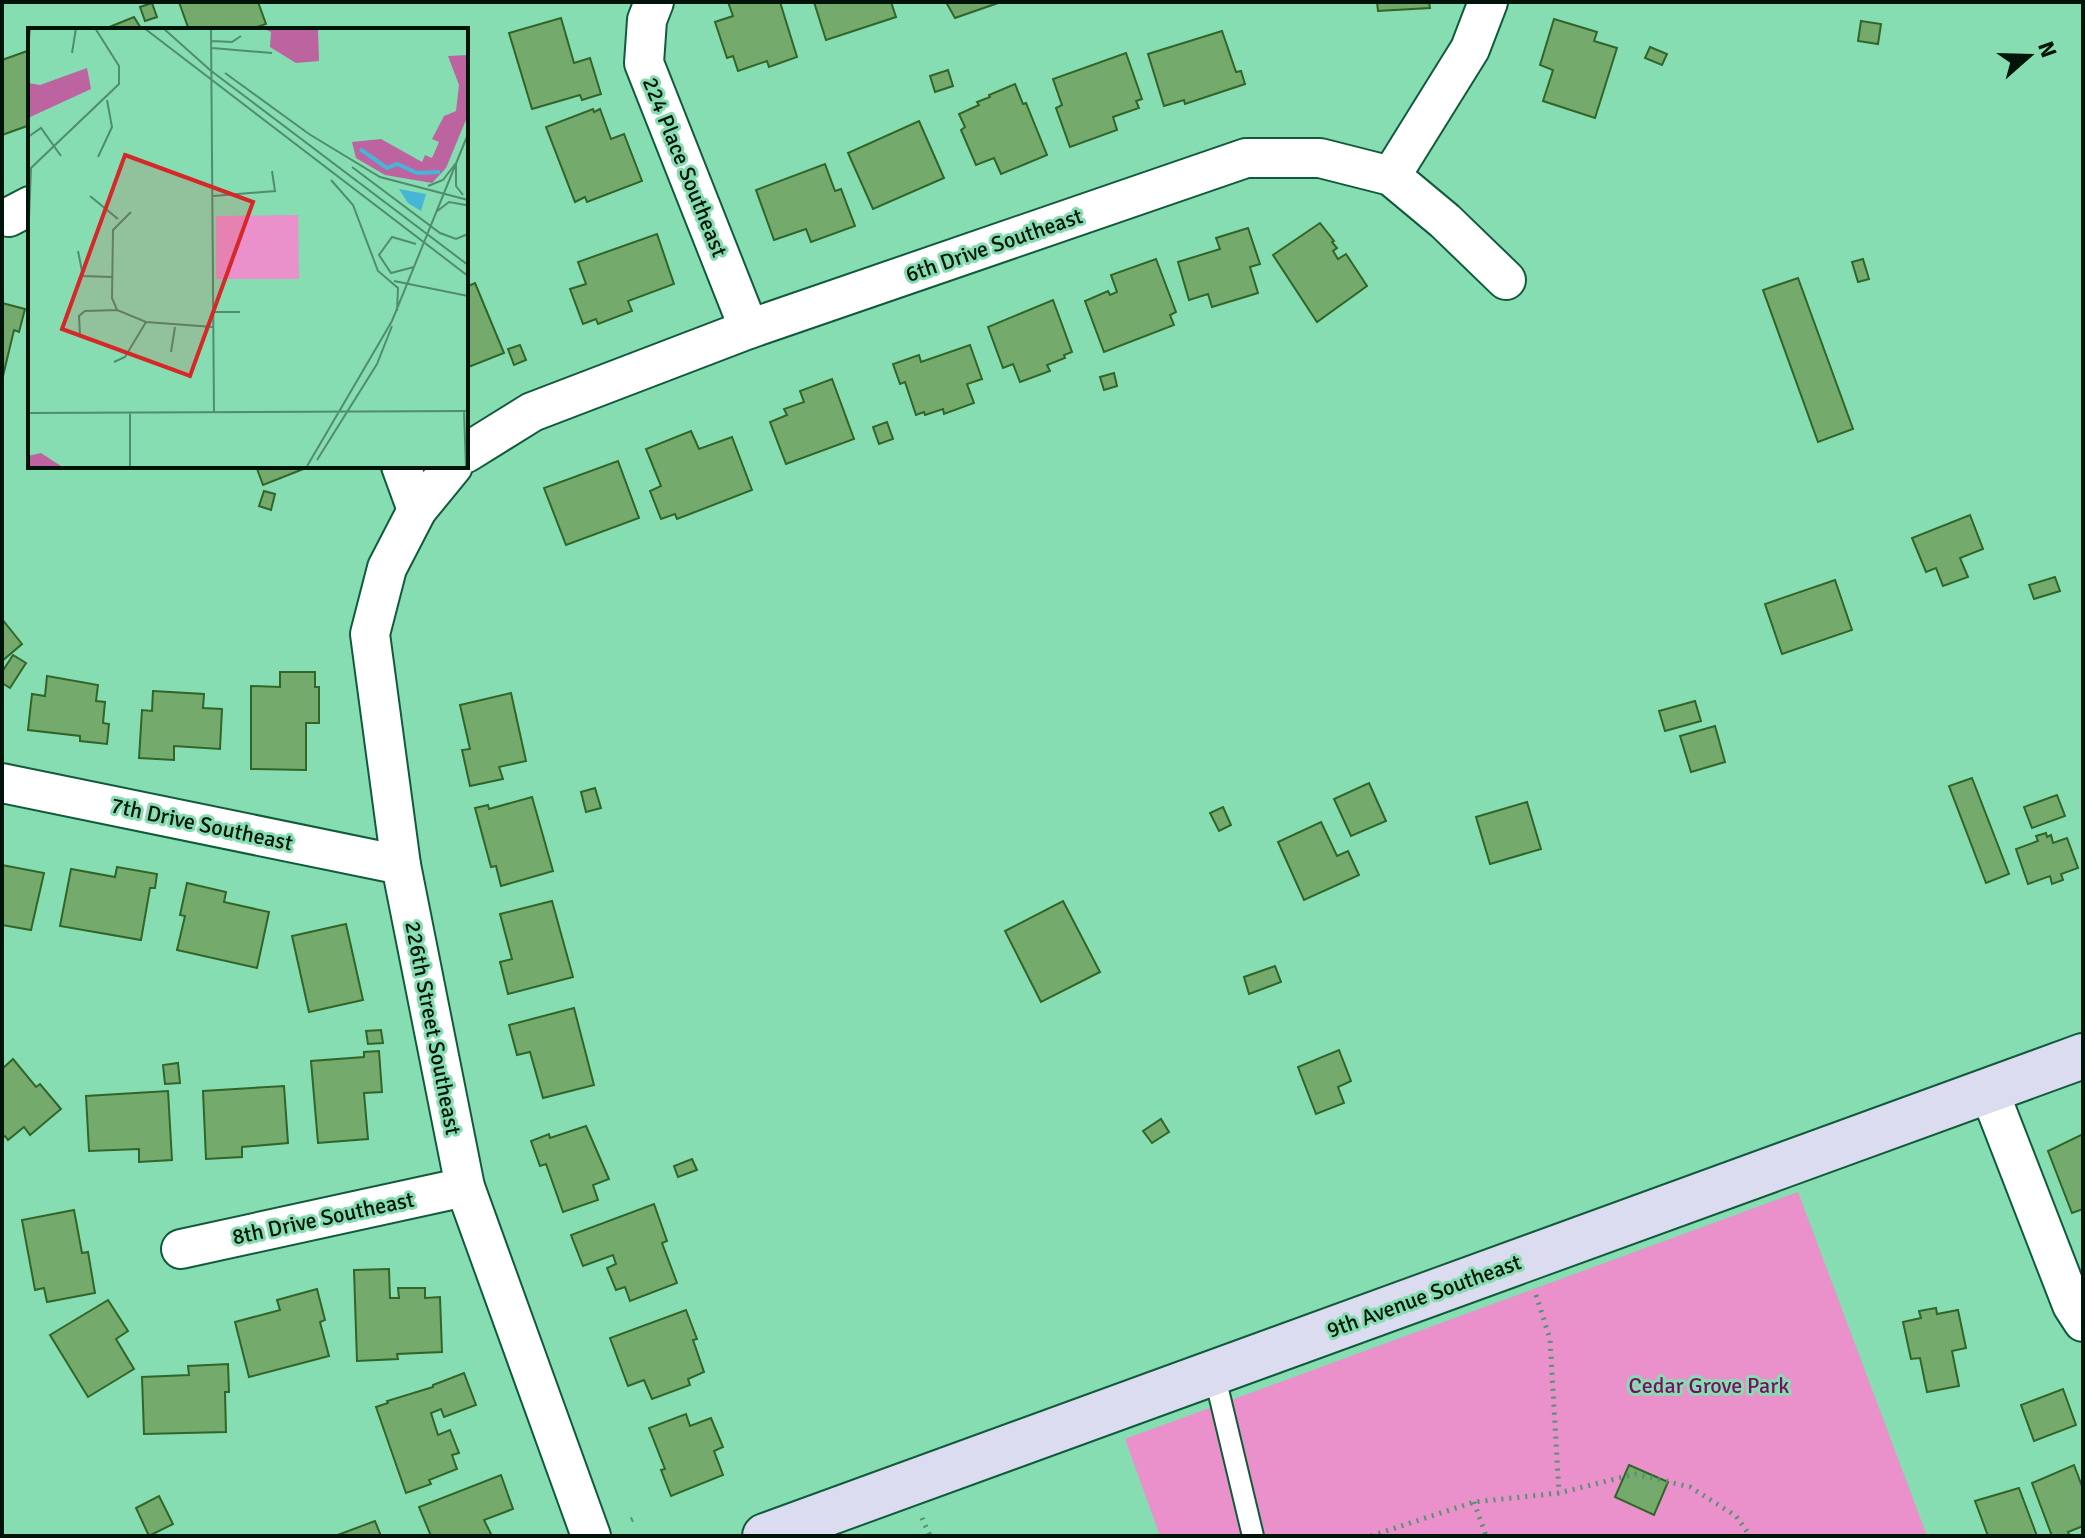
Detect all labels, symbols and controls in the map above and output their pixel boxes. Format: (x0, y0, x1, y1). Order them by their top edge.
north arrow (1989, 16, 2069, 96)
inset map (28, 28, 468, 468)
text: N (2032, 38, 2063, 61)
street label: 224 Place Southeast (637, 73, 733, 261)
street label: 6th Drive Southeast (902, 202, 1086, 288)
street label: 7th Drive Southeast (109, 792, 296, 857)
street label: 226th Street Southeast (399, 919, 467, 1137)
street label: 8th Drive Southeast (230, 1185, 417, 1250)
street label: 9th Avenue Southeast (1323, 1248, 1525, 1344)
park label: Cedar Grove Park (1629, 1372, 1789, 1399)

